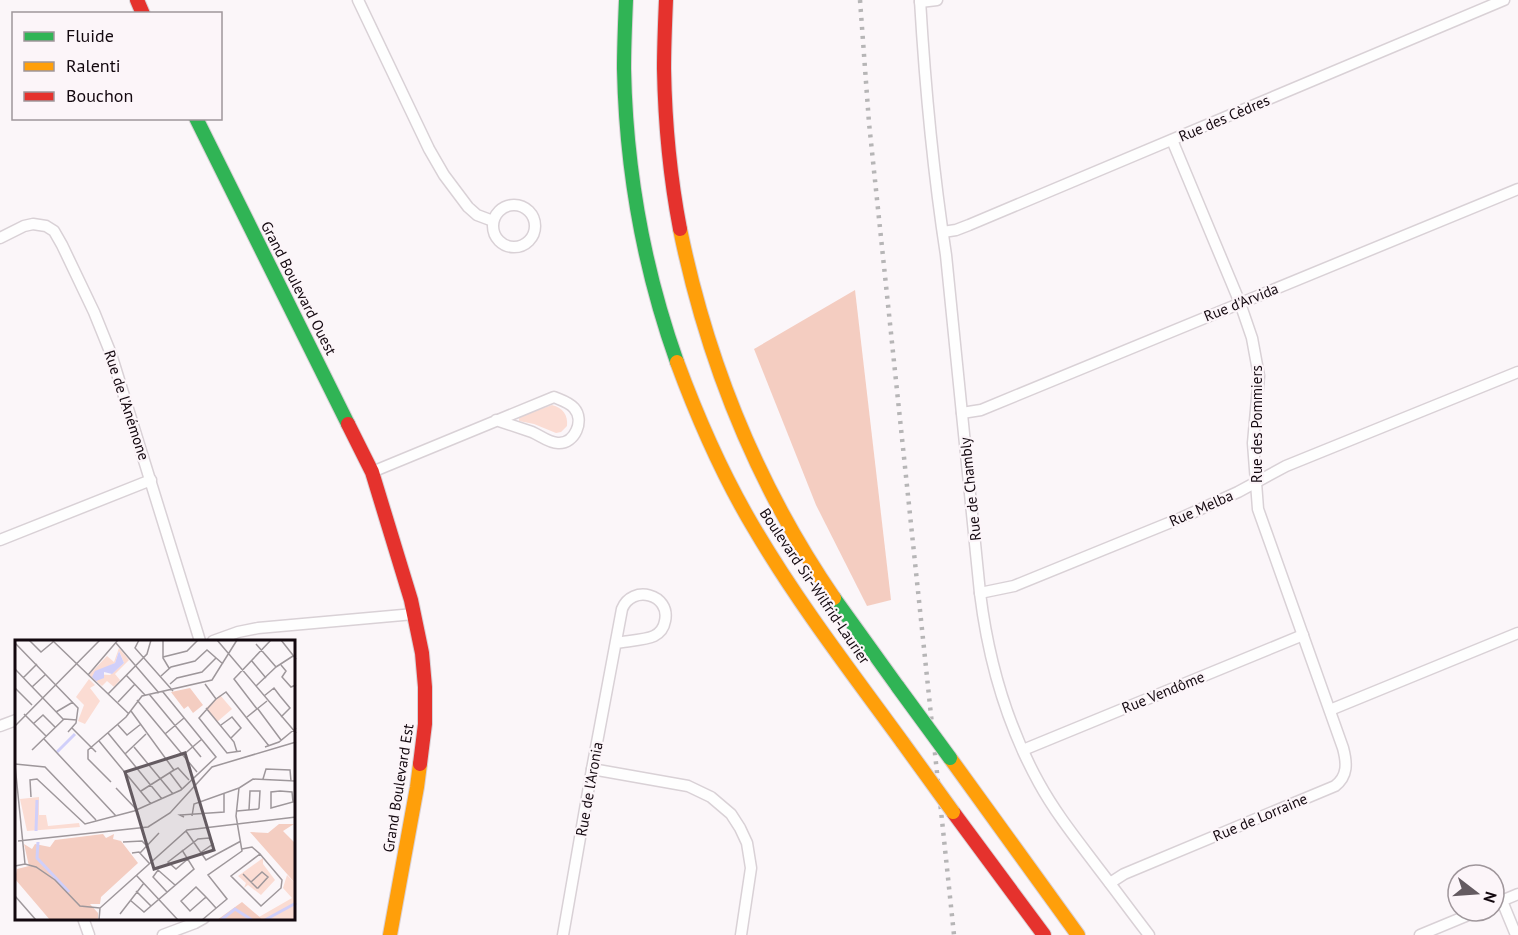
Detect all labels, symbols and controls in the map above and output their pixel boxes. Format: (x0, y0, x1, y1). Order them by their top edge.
legend (12, 12, 222, 120)
text: Fluide (66, 24, 114, 47)
text: Ralenti (66, 54, 121, 77)
text: Bouchon (66, 84, 133, 107)
street label: Rue des Cèdres (1176, 90, 1272, 146)
street label: Grand Boulevard Ouest (257, 218, 341, 358)
street label: Rue d'Arvida (1201, 278, 1281, 326)
street label: Rue de l'Anémone (100, 348, 154, 462)
street label: Rue des Pommiers (1247, 365, 1266, 483)
street label: Rue de Chambly (955, 436, 985, 542)
street label: Rue Melba (1166, 486, 1236, 530)
street label: Boulevard Sir-Wilfrid-Laurier (756, 504, 874, 668)
inset map (15, 640, 296, 920)
street label: Rue Vendôme (1119, 667, 1207, 717)
street label: Grand Boulevard Est (378, 722, 418, 854)
street label: Rue de l'Aronia (571, 740, 607, 838)
street label: Rue de Lorraine (1210, 789, 1310, 845)
north arrow (1446, 863, 1506, 923)
text: N (1479, 889, 1501, 905)

